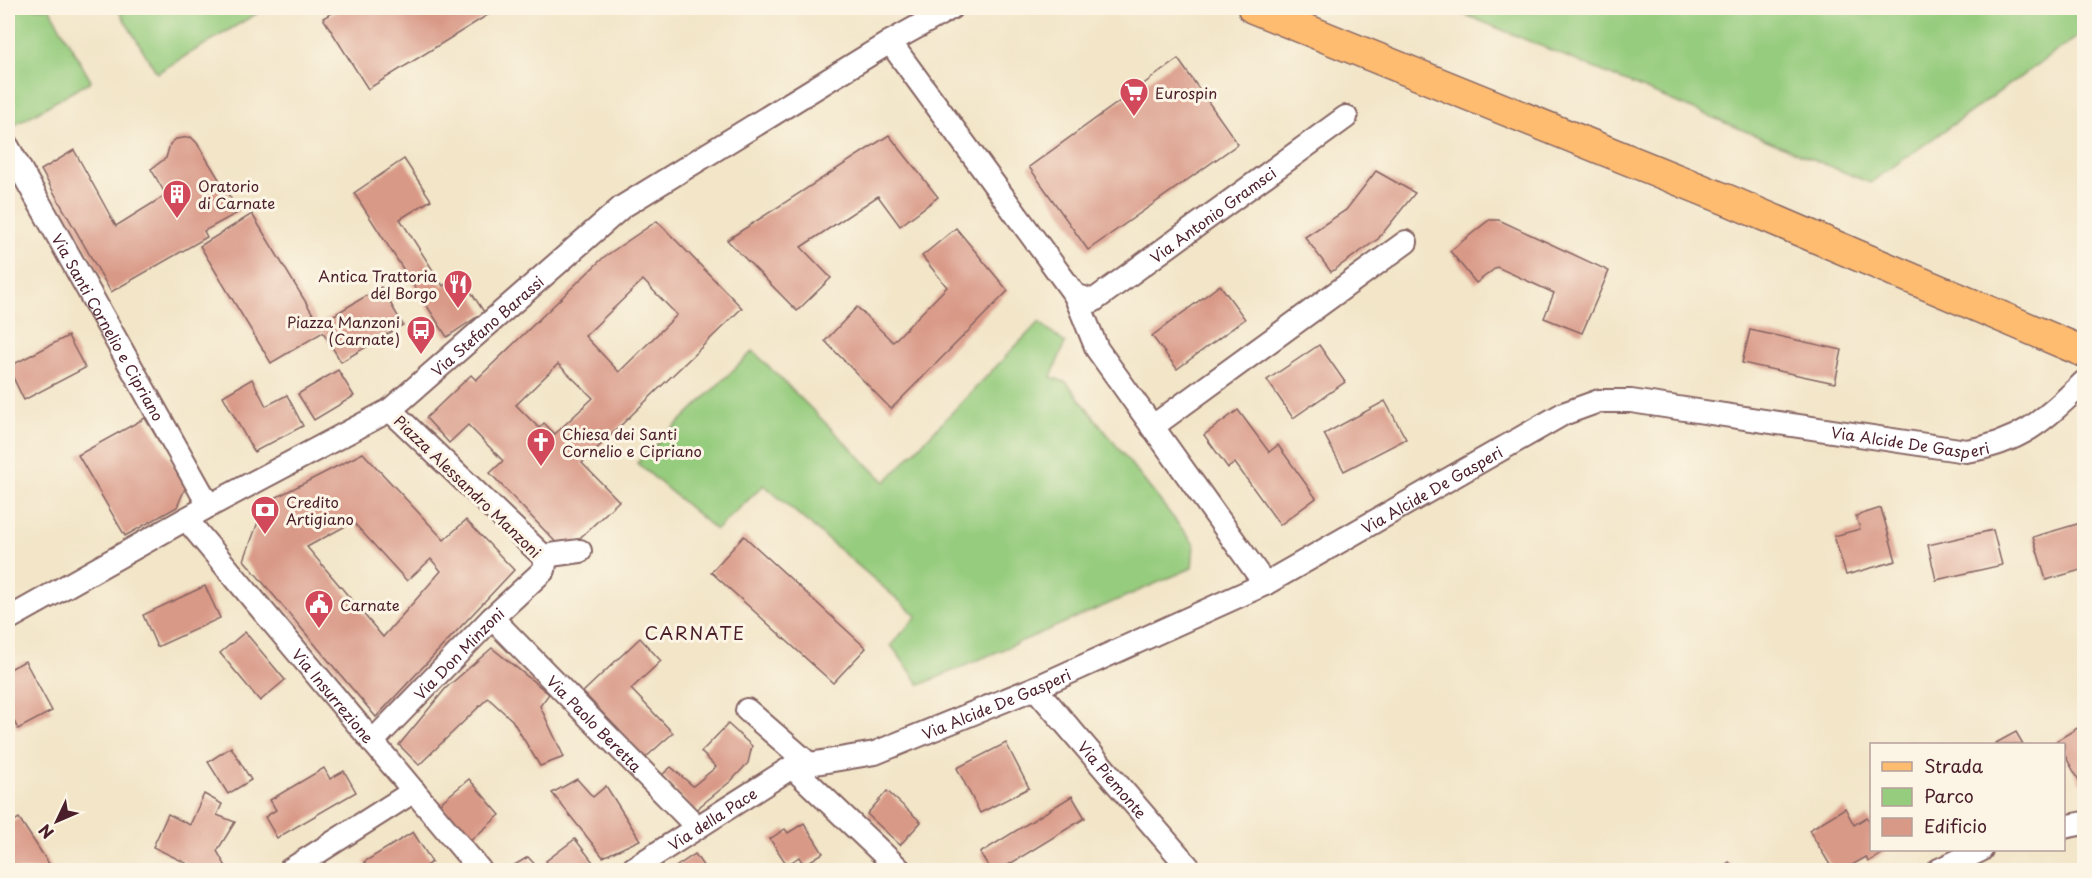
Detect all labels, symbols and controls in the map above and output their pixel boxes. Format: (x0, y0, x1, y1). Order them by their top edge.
supermarket icon: Eurospin (1118, 76, 1150, 118)
place label: Eurospin (1155, 81, 1217, 104)
street label: Via Antonio Gramsci (1145, 160, 1280, 268)
place label: Oratorio di Carnate (198, 174, 275, 214)
building icon: Oratorio di Carnate (161, 178, 193, 220)
street label: Via Santi Cornelio e Cipriano (47, 229, 170, 425)
place label: Antica Trattoria del Borgo (318, 264, 438, 304)
restaurant icon: Antica Trattoria del Borgo (442, 268, 474, 310)
street label: Via Stefano Barassi (425, 270, 548, 381)
place label: Piazza Manzoni (Carnate) (287, 310, 400, 350)
bus stop icon: Piazza Manzoni (Carnate) (405, 314, 437, 356)
street label: Piazza Alessandro Manzoni (389, 409, 547, 563)
street label: Via Alcide De Gasperi (1830, 420, 1992, 463)
place label: Chiesa dei Santi Cornelio e Cipriano (562, 422, 702, 462)
church icon: Chiesa dei Santi Cornelio e Cipriano (525, 426, 557, 468)
street label: Via Alcide De Gasperi (1357, 440, 1506, 539)
place label: Credito Artigiano (286, 490, 354, 530)
bank icon: Credito Artigiano (249, 494, 281, 536)
public building icon: Carnate (303, 588, 335, 630)
place label: Carnate (340, 593, 400, 616)
street label: Via Don Minzoni (408, 601, 509, 704)
district label: CARNATE (644, 619, 746, 646)
street label: Via Insurrezione (287, 643, 380, 748)
street label: Via Alcide De Gasperi (918, 662, 1074, 744)
street label: Via Paolo Beretta (542, 669, 648, 777)
street label: Via Piemonte (1073, 735, 1153, 823)
legend (1870, 743, 2065, 851)
text: Strada (1924, 752, 1984, 779)
street label: Via della Pace (663, 781, 761, 855)
text: Parco (1924, 782, 1974, 809)
north arrow (27, 791, 87, 851)
text: Edificio (1924, 812, 1987, 839)
text: N (32, 819, 59, 845)

